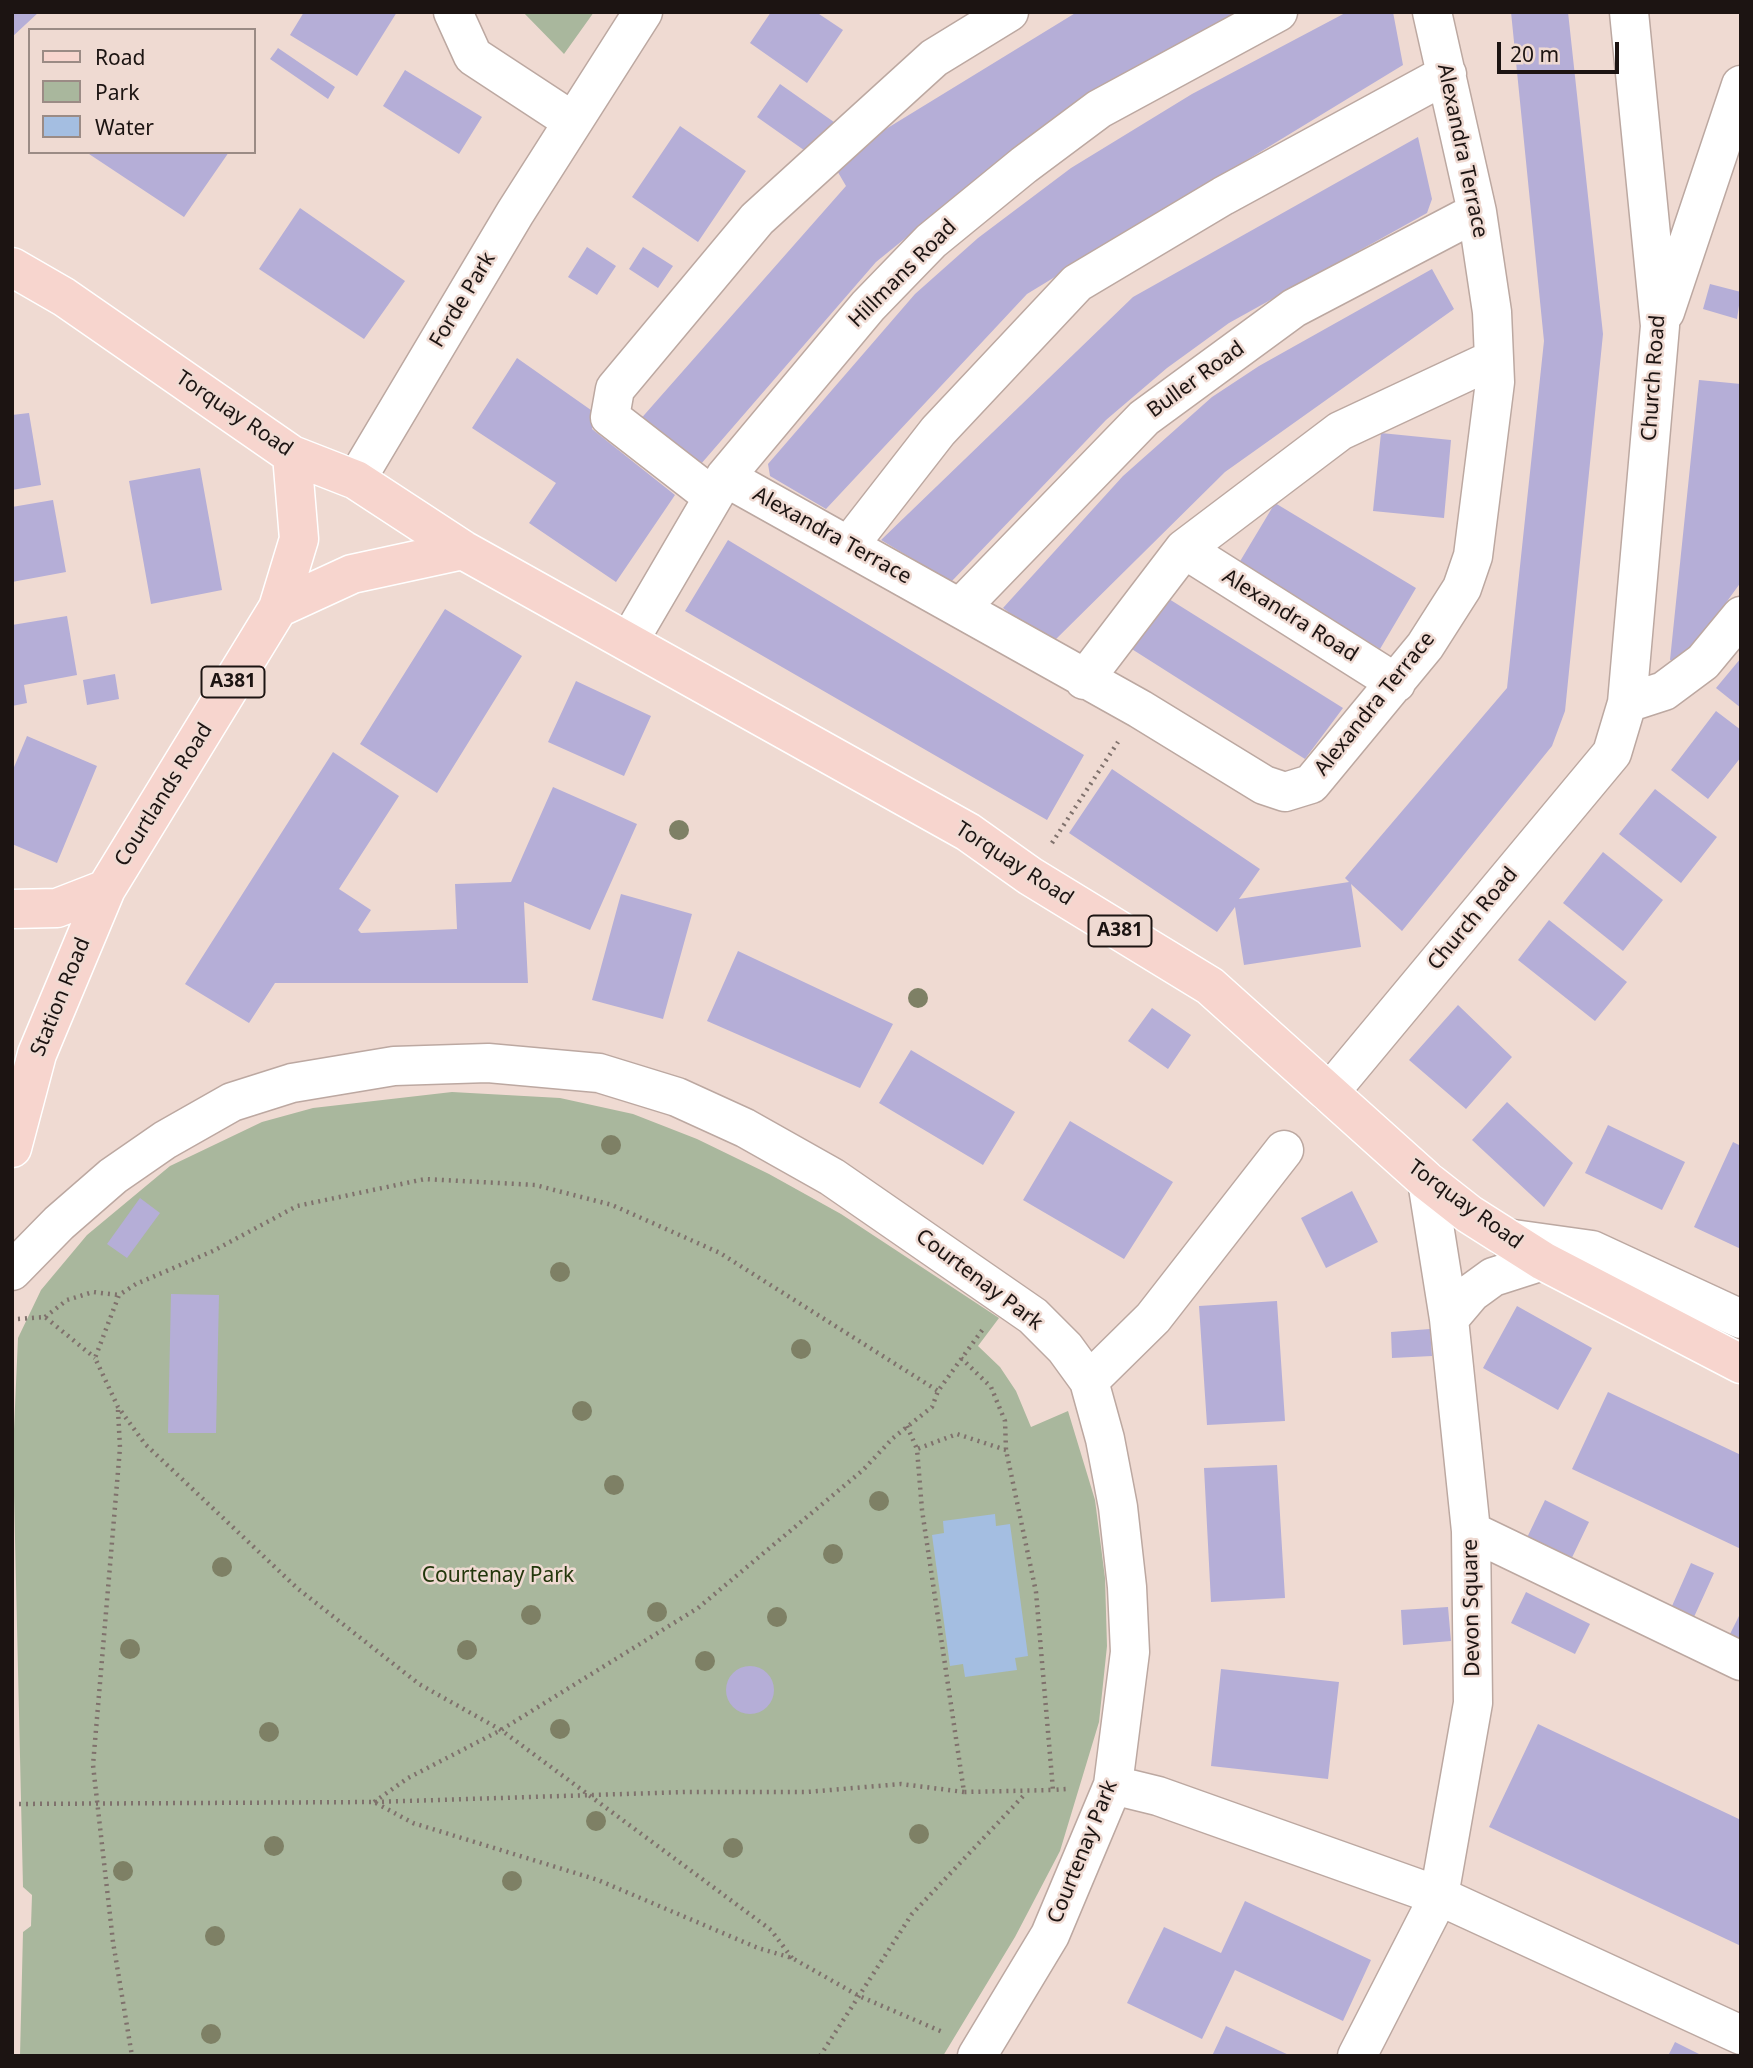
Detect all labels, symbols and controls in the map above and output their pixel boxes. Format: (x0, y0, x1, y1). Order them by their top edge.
legend (28, 28, 256, 154)
scale bar (1501, 28, 1624, 72)
text: 20 m (1510, 40, 1559, 68)
text: Road (95, 43, 145, 71)
street label: Alexandra Terrace (1431, 62, 1493, 240)
text: Park (95, 78, 139, 106)
text: Water (95, 113, 154, 141)
street label: Hillmans Road (844, 215, 962, 333)
street label: Forde Park (425, 248, 501, 352)
street label: Church Road (1637, 314, 1671, 442)
street label: Buller Road (1143, 336, 1249, 424)
street label: Torquay Road (171, 366, 297, 462)
street label: Alexandra Terrace (748, 482, 916, 590)
street label: Alexandra Road (1218, 564, 1362, 668)
street label: Alexandra Terrace (1309, 627, 1441, 781)
road number: A381 (202, 666, 264, 698)
street label: Courtlands Road (110, 719, 218, 871)
street label: Torquay Road (950, 817, 1078, 911)
street label: Church Road (1423, 862, 1523, 976)
road number: A381 (1088, 916, 1152, 946)
street label: Station Road (26, 934, 96, 1060)
street label: Torquay Road (1403, 1155, 1527, 1255)
street label: Courtenay Park (911, 1224, 1047, 1336)
street label: Devon Square (1458, 1539, 1486, 1677)
park label: Courtenay Park (422, 1563, 574, 1589)
street label: Courtenay Park (1043, 1777, 1123, 1927)

